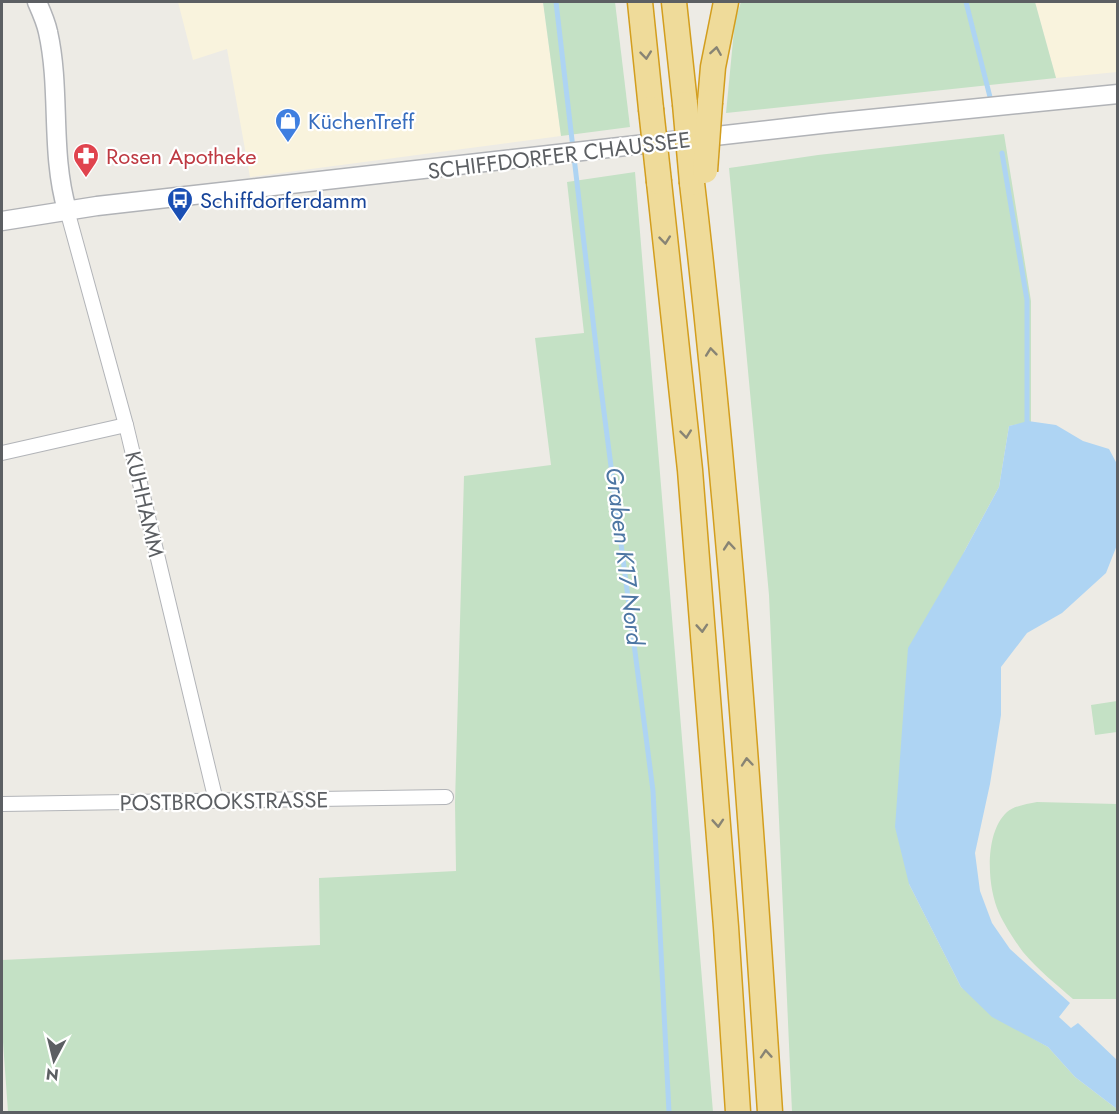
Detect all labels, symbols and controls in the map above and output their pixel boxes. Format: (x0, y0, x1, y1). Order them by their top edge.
one-way arrow (709, 47, 722, 57)
one-way arrow (639, 51, 651, 60)
place label: KüchenTreff (308, 105, 415, 137)
shop icon: KüchenTreff (273, 106, 303, 144)
street label: SCHIFFDORFER CHAUSSEE (426, 123, 692, 187)
place label: Rosen Apotheke (106, 140, 257, 172)
pharmacy icon: Rosen Apotheke (71, 141, 101, 179)
place label: Schiffdorferdamm (200, 184, 367, 216)
bus stop icon: Schiffdorferdamm (165, 185, 195, 223)
one-way arrow (658, 236, 671, 245)
one-way arrow (705, 348, 718, 357)
one-way arrow (679, 430, 692, 439)
street label: KUHHAMM (117, 448, 173, 560)
water label: Graben K17 Nord (597, 465, 653, 649)
one-way arrow (723, 542, 736, 551)
one-way arrow (696, 624, 709, 633)
one-way arrow (740, 757, 753, 766)
street label: POSTBROOKSTRASSE (119, 783, 329, 819)
one-way arrow (711, 818, 724, 827)
north arrow (24, 1030, 84, 1090)
one-way arrow (760, 1050, 773, 1059)
text: N (45, 1062, 60, 1087)

